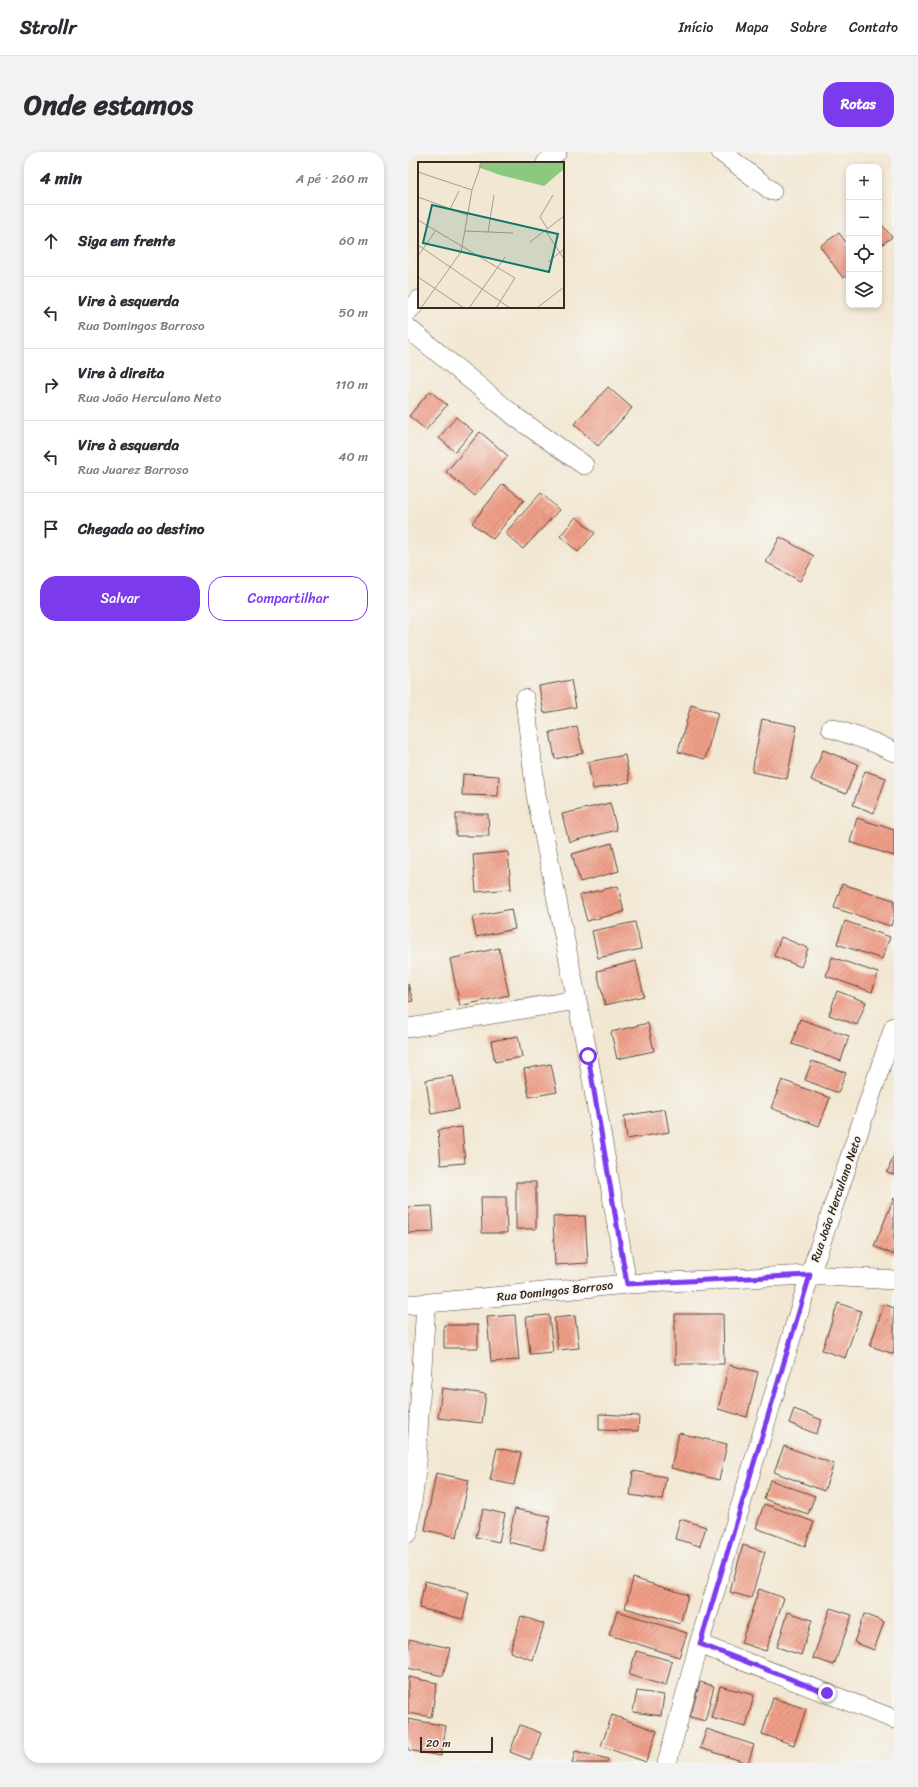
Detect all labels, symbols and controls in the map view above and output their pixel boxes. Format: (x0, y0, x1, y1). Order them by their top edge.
text: Strollr (20, 11, 76, 44)
text: Início (679, 15, 713, 40)
text: Mapa (735, 15, 768, 40)
text: Sobre (790, 15, 827, 40)
text: Contato (849, 15, 898, 40)
text: Onde estamos (24, 80, 193, 129)
button: Rotas (823, 82, 894, 127)
inset map (418, 162, 564, 308)
text: 4 min (40, 163, 82, 193)
map controls (846, 164, 882, 308)
button: + (846, 164, 882, 200)
text: A pé · 260 m (296, 167, 368, 190)
button: − (846, 200, 882, 236)
text: Siga em frente (78, 228, 175, 254)
text: 60 m (339, 229, 368, 252)
icon: ahead (40, 230, 62, 252)
button: locate (846, 236, 882, 272)
button: layers (846, 272, 882, 308)
text: Vire à esquerda (78, 288, 179, 314)
text: 50 m (338, 301, 368, 324)
icon: left (40, 302, 62, 324)
text: Rua Domingos Barroso (78, 314, 205, 337)
text: Vire à direita (78, 360, 164, 386)
text: 110 m (335, 373, 368, 396)
icon: right (40, 374, 62, 396)
text: Rua João Herculano Neto (78, 386, 221, 409)
text: Vire à esquerda (78, 432, 179, 458)
text: 40 m (338, 445, 368, 468)
icon: left (40, 446, 62, 468)
text: Rua Juarez Barroso (78, 458, 189, 481)
text: Chegada ao destino (78, 516, 204, 542)
icon: arrive (40, 518, 62, 540)
button: Salvar (40, 576, 200, 621)
button: Compartilhar (208, 576, 368, 621)
route start (579, 1047, 597, 1065)
street label: Rua João Herculano Neto (804, 1133, 868, 1265)
street label: Rua Domingos Barroso (496, 1274, 614, 1308)
route end (818, 1684, 836, 1702)
text: 20 m (426, 1734, 451, 1753)
scale bar (420, 1735, 493, 1754)

